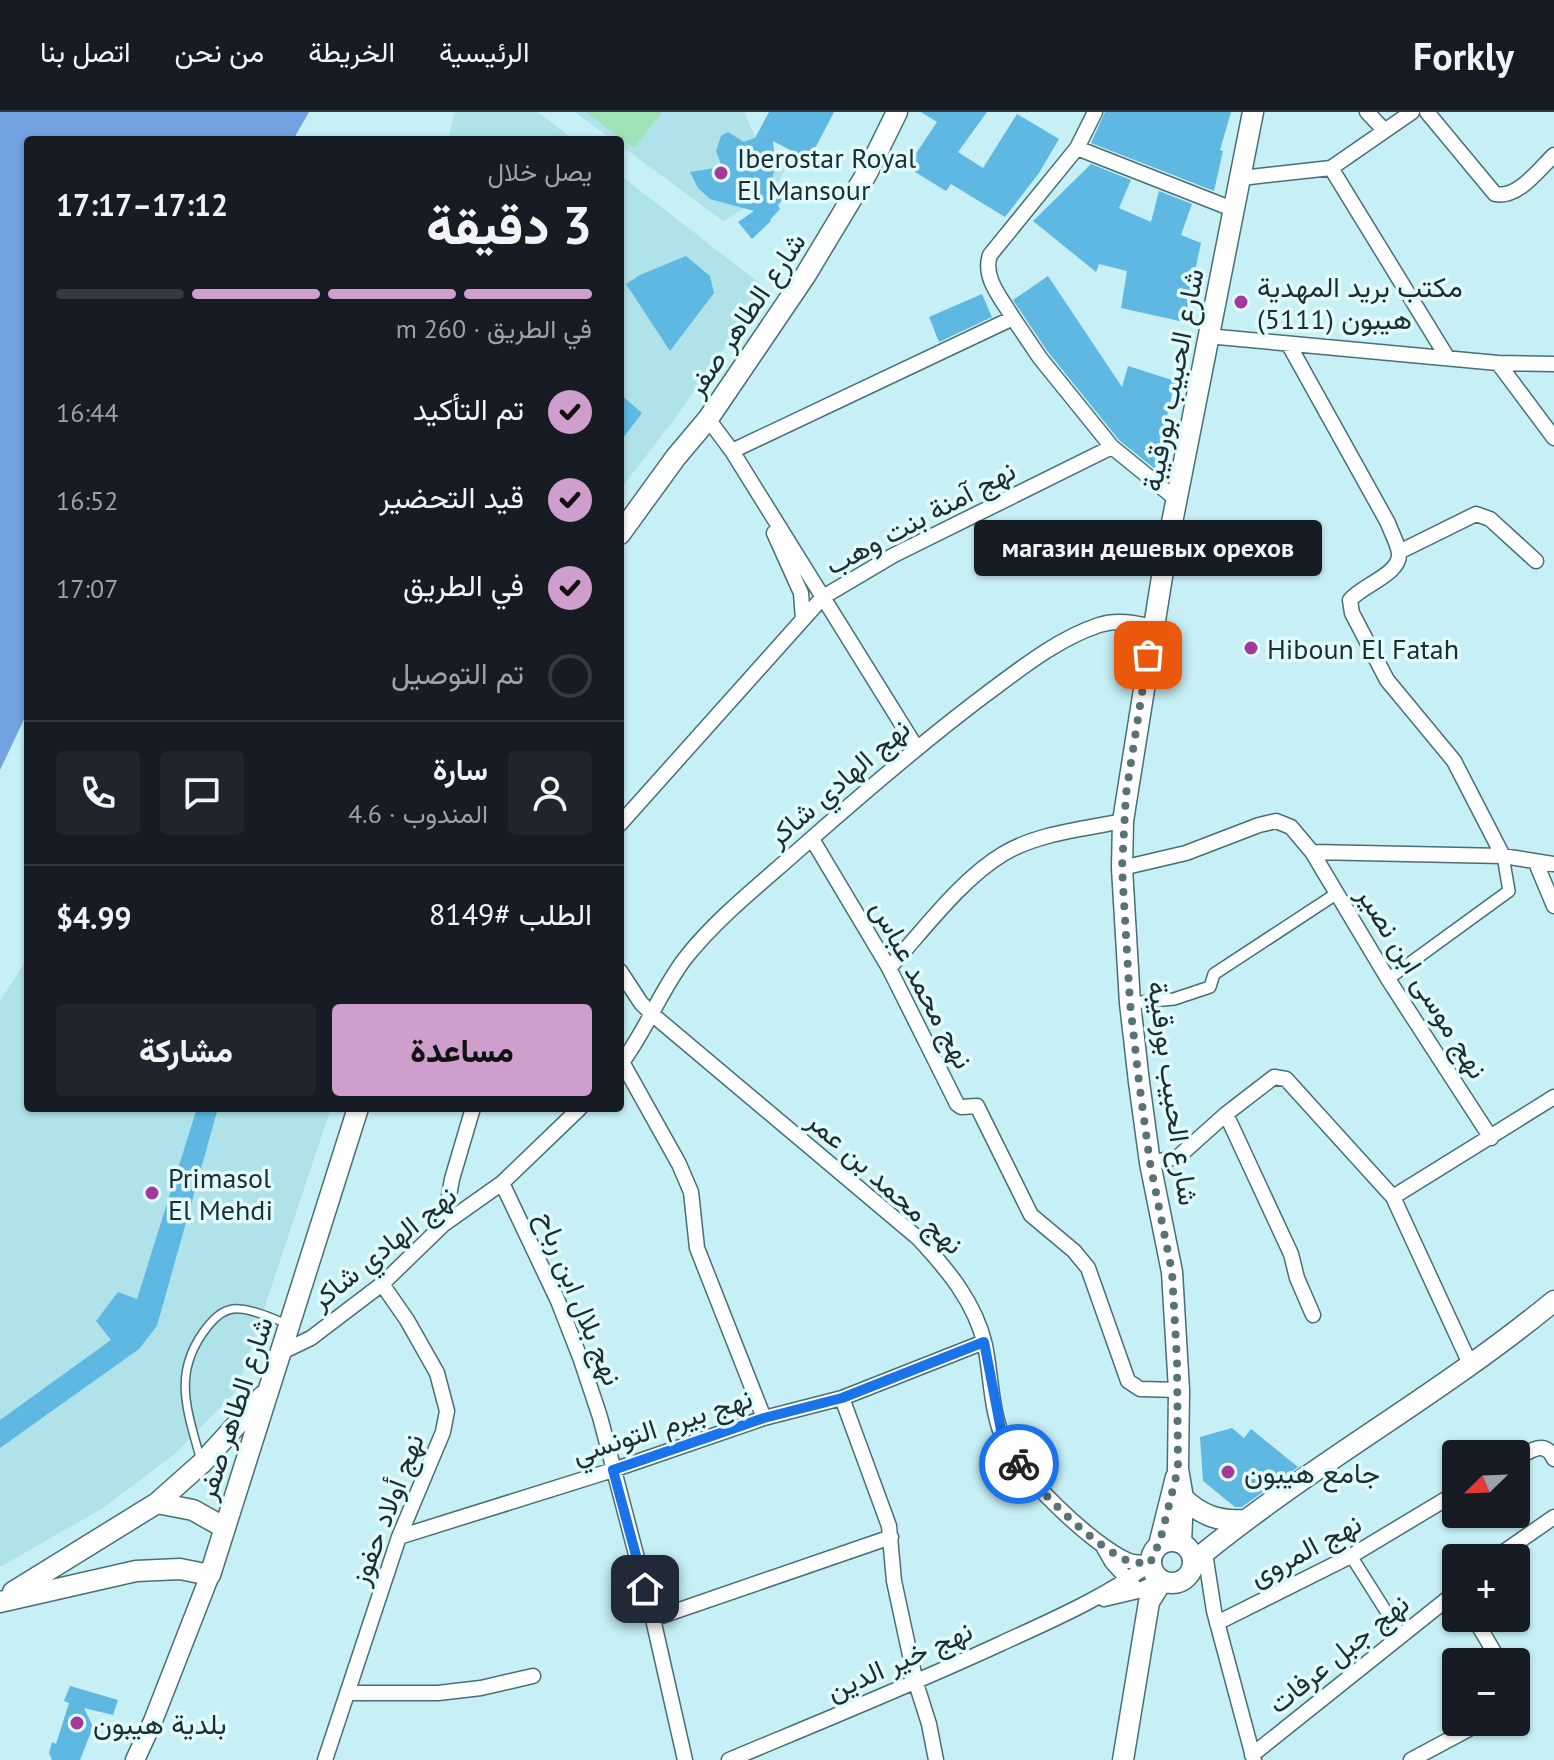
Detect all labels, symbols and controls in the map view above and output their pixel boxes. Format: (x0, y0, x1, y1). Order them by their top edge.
text: Forkly (1413, 31, 1514, 80)
text: اتصل بنا (40, 33, 130, 70)
text: من نحن (174, 33, 264, 70)
text: الخريطة (308, 33, 395, 70)
text: الرئيسية (439, 33, 529, 70)
place label: Iberostar Royal El Mansour (737, 139, 916, 208)
text: يصل خلال (487, 155, 592, 188)
marker: Iberostar Royal El Mansour (712, 164, 730, 182)
text: 17:12–17:17 (56, 185, 228, 224)
text: 3 دقيقة (426, 191, 592, 258)
street label: شارع الطاهر صفر (676, 225, 814, 405)
street label: شارع الحبيب بورقيبة (1132, 265, 1213, 495)
place label: مكتب بريد المهدية هيبون (5111) (1257, 268, 1463, 337)
marker: مكتب بريد المهدية هيبون (5111) (1232, 293, 1250, 311)
text: في الطريق · 260 m (396, 312, 592, 345)
text: تم التأكيد (413, 389, 524, 428)
icon: check (548, 390, 592, 434)
text: 16:44 (56, 396, 118, 429)
street label: نهج آمنة بنت وهب (818, 451, 1023, 585)
text: قيد التحضير (379, 477, 524, 516)
icon: check (548, 478, 592, 522)
text: 16:52 (56, 484, 118, 517)
callout: магазин дешевых орехов (974, 519, 1322, 575)
text: магазин дешевых орехов (1002, 531, 1294, 564)
text: في الطريق (403, 565, 524, 604)
icon: check (548, 566, 592, 610)
text: 17:07 (56, 572, 118, 605)
pin (1114, 621, 1182, 689)
place label: Hiboun El Fatah (1267, 630, 1459, 667)
icon: bag (1126, 633, 1170, 677)
marker: Hiboun El Fatah (1242, 639, 1260, 657)
text: تم التوصيل (391, 653, 524, 692)
street label: نهج الهادي شاكر (758, 710, 921, 859)
text: سارة (433, 749, 488, 788)
button: phone (56, 751, 140, 835)
button: chat (160, 751, 244, 835)
button: person (508, 751, 592, 835)
text: المندوب · 4.6 (348, 797, 488, 830)
street label: نهج موسى ابن نصير (1347, 878, 1497, 1086)
street label: نهج محمد عباس (861, 893, 983, 1076)
text: الطلب #8149 (429, 894, 592, 933)
text: $4.99 (56, 898, 131, 937)
street label: شارع الحبيب بورقيبة (1139, 978, 1208, 1208)
button: مشاركة (56, 1004, 316, 1096)
button: مساعدة (332, 1004, 592, 1096)
street label: نهج محمد بن عمر (798, 1101, 972, 1264)
place label: Primasol El Mehdi (168, 1159, 273, 1228)
street label: نهج الهادي شاكر (301, 1177, 467, 1322)
marker: Primasol El Mehdi (143, 1184, 161, 1202)
street label: نهج بلال ابن رباح (526, 1205, 632, 1391)
street label: شارع الطاهر صفر (187, 1312, 282, 1506)
street label: نهج بيرم التونسي (567, 1378, 758, 1476)
courier (979, 1424, 1059, 1504)
street label: نهج أولاد حفوز (340, 1428, 434, 1592)
north arrow (1442, 1440, 1530, 1528)
map controls (1442, 1440, 1530, 1736)
icon: bike (997, 1442, 1041, 1486)
place label: جامع هيبون (1244, 1454, 1380, 1493)
marker: جامع هيبون (1219, 1463, 1237, 1481)
street label: نهج المروى (1243, 1504, 1368, 1596)
button: + (1442, 1544, 1530, 1632)
pin (611, 1555, 679, 1623)
icon: home (623, 1567, 667, 1611)
street label: نهج جبل عرفات (1260, 1585, 1418, 1723)
street label: نهج خير الدين (820, 1611, 979, 1710)
button: − (1442, 1648, 1530, 1736)
place label: بلدية هيبون (93, 1705, 227, 1742)
marker: بلدية هيبون (68, 1714, 86, 1732)

